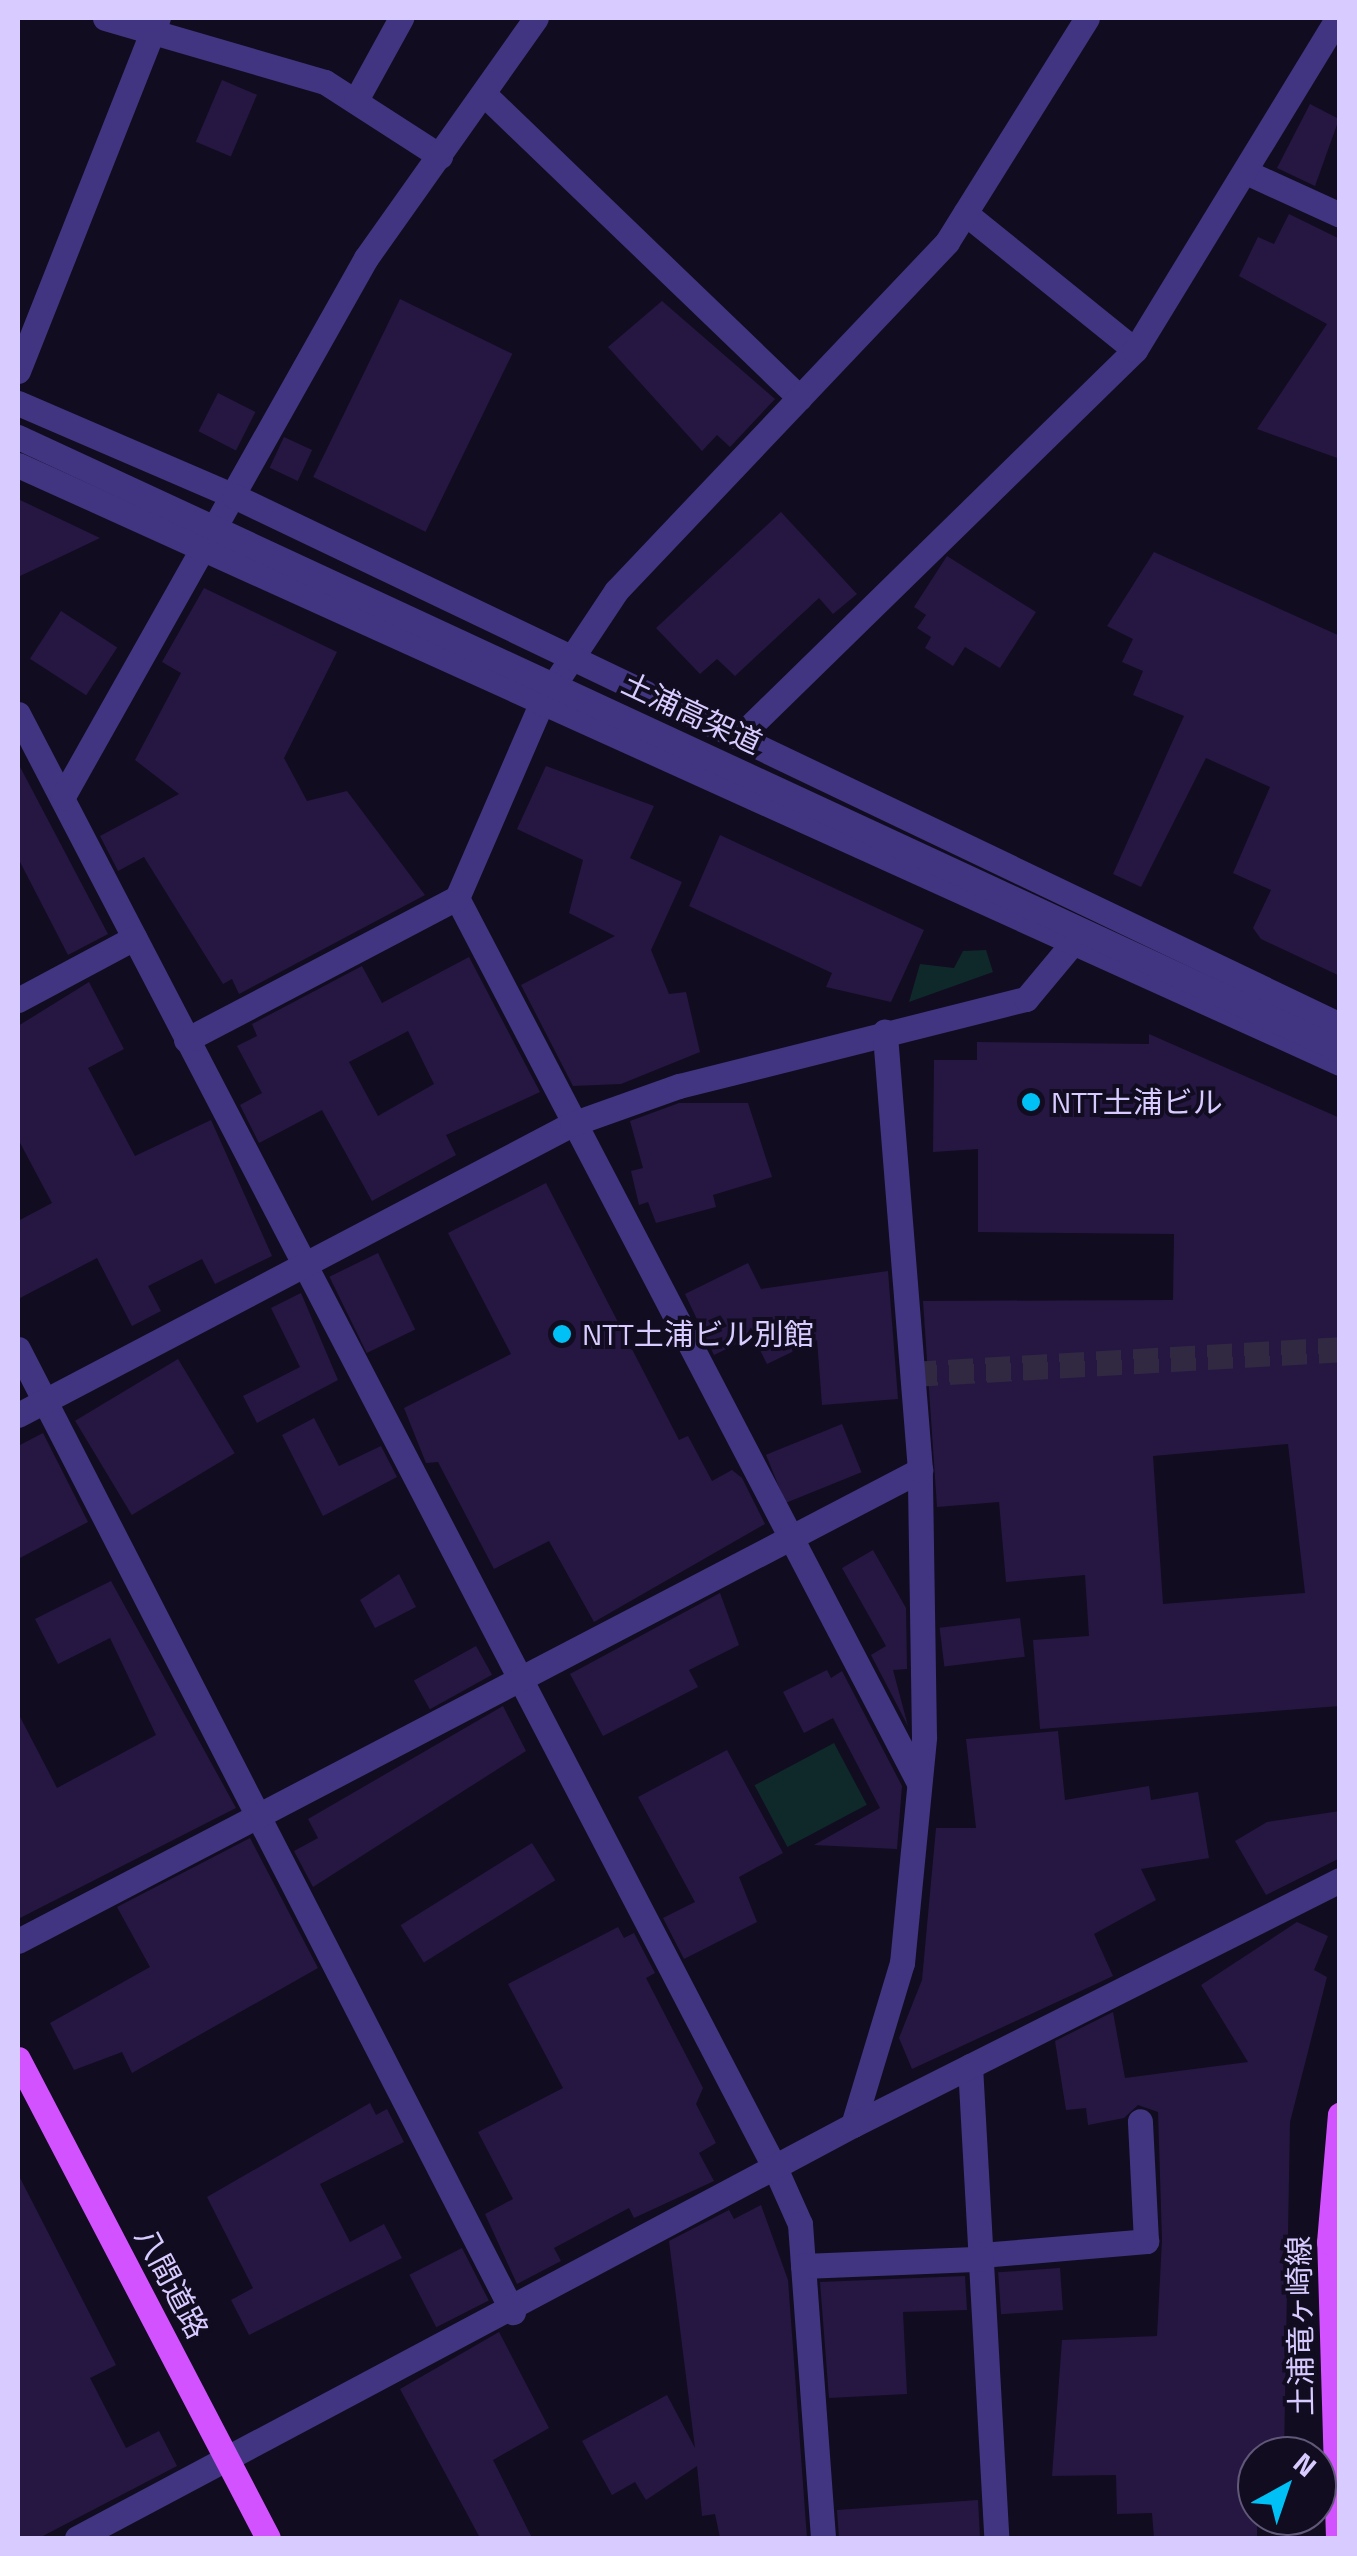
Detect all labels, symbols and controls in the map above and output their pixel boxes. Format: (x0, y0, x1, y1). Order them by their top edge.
street label: 土浦高架道 (616, 665, 768, 761)
place label: NTT土浦ビル (1051, 1084, 1223, 1120)
marker: NTT土浦ビル (1020, 1091, 1042, 1113)
place label: NTT土浦ビル別館 (582, 1316, 814, 1352)
marker: NTT土浦ビル別館 (551, 1323, 573, 1345)
street label: 八間道路 (128, 2222, 216, 2344)
street label: 土浦竜ヶ崎線 (1280, 2236, 1320, 2416)
north arrow (1237, 2436, 1337, 2536)
text: N (1284, 2441, 1327, 2487)

